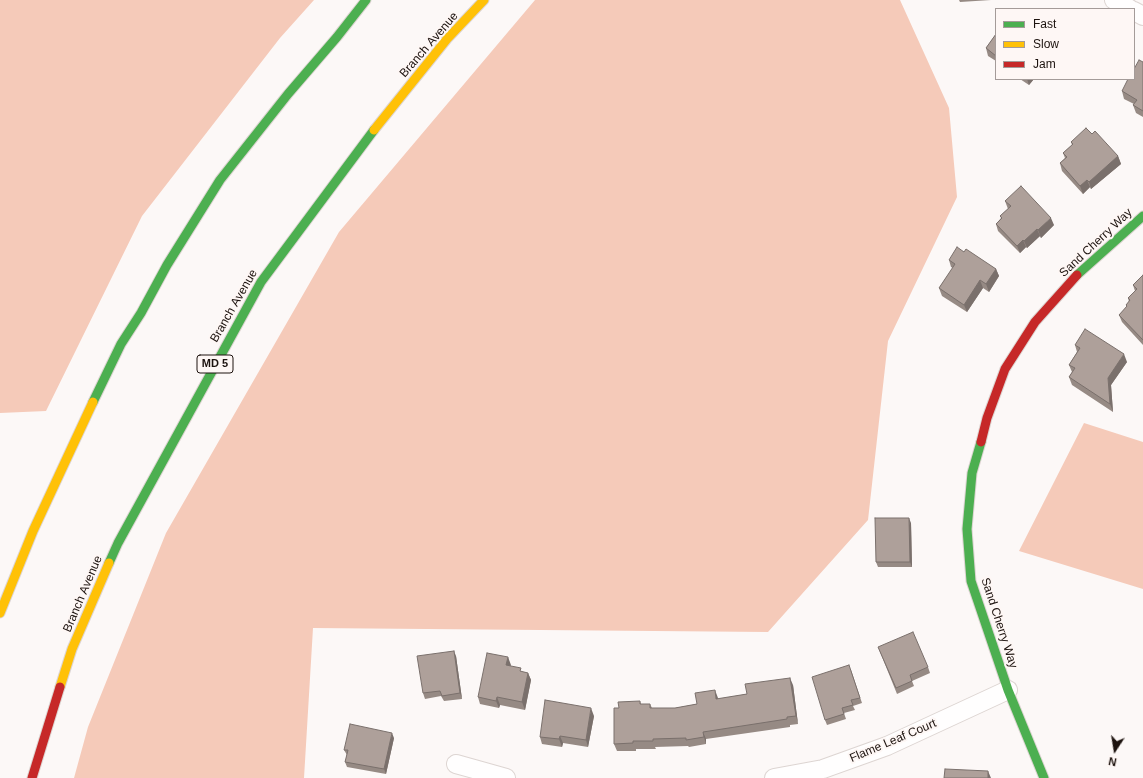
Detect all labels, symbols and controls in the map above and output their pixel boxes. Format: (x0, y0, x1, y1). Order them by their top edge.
legend (995, 8, 1135, 80)
street label: Branch Avenue (397, 9, 461, 81)
text: Fast (1033, 17, 1056, 31)
text: Slow (1033, 37, 1059, 51)
text: Jam (1033, 57, 1056, 71)
street label: Sand Cherry Way (1057, 206, 1135, 280)
street label: Branch Avenue (207, 267, 261, 345)
road number: MD 5 (197, 355, 233, 373)
street label: Branch Avenue (60, 554, 106, 634)
street label: Sand Cherry Way (978, 576, 1020, 670)
street label: Flame Leaf Court (848, 716, 938, 766)
north arrow (1095, 730, 1135, 770)
text: N (1107, 755, 1118, 768)

